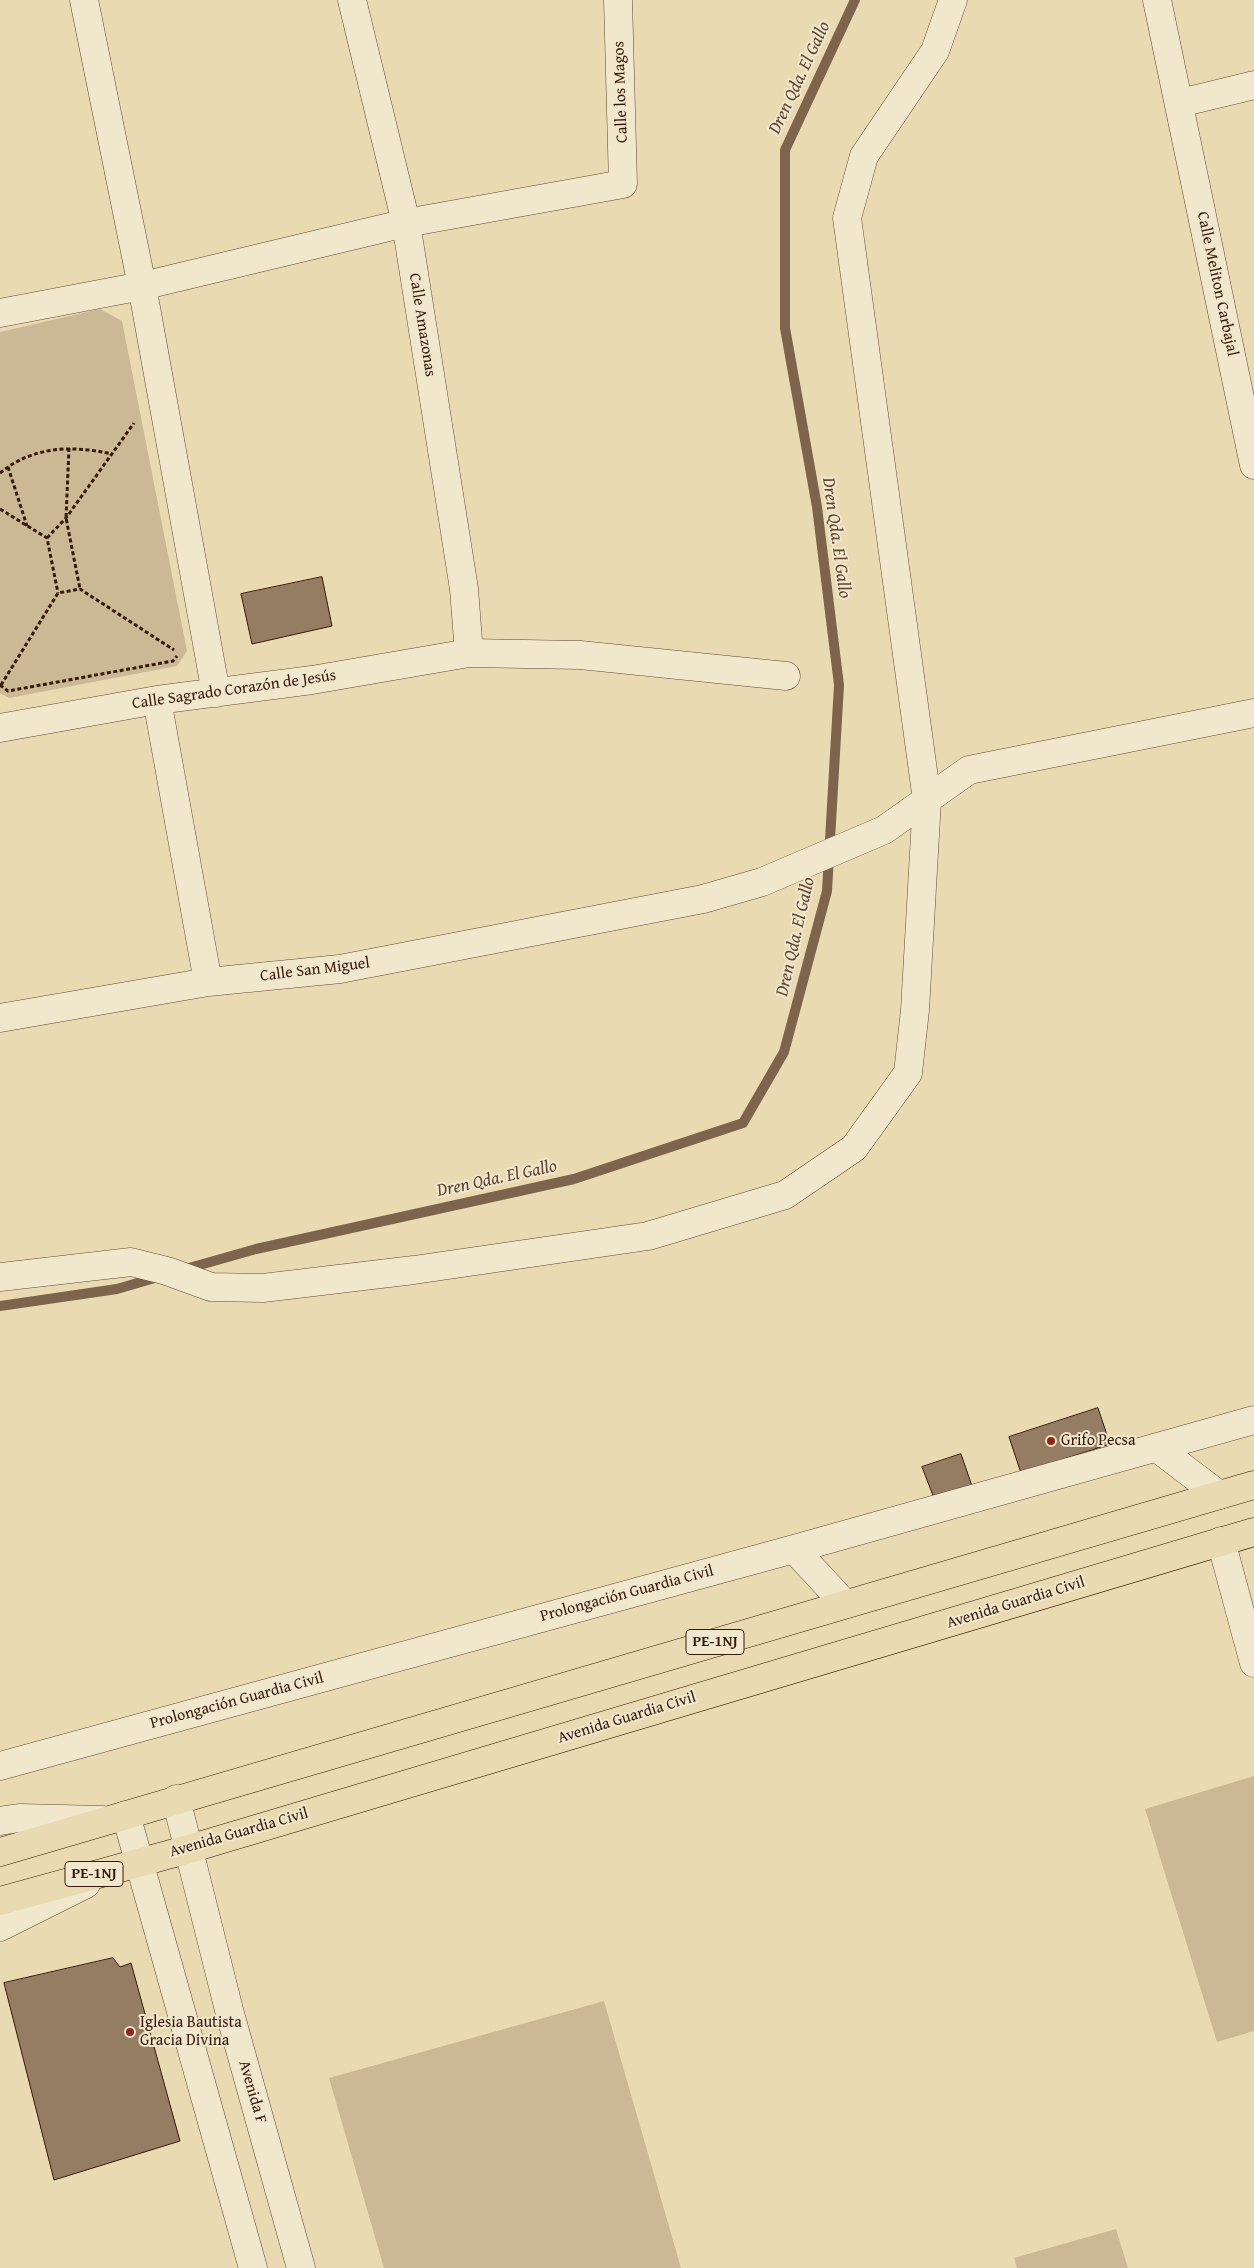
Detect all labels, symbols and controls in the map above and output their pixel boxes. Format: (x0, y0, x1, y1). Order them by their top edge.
water label: Dren Qda. El Gallo (764, 18, 836, 138)
street label: Calle los Magos (610, 41, 632, 143)
street label: Calle Meliton Carbajal (1192, 210, 1242, 358)
street label: Calle Amazonas (404, 272, 440, 378)
water label: Dren Qda. El Gallo (817, 476, 855, 600)
street label: Calle Sagrado Corazón de Jesús (131, 666, 337, 714)
water label: Dren Qda. El Gallo (772, 875, 820, 999)
street label: Calle San Miguel (259, 954, 371, 986)
water label: Dren Qda. El Gallo (435, 1156, 559, 1202)
place label: Grifo Pecsa (1061, 1431, 1135, 1451)
marker: Grifo Pecsa (1045, 1435, 1057, 1447)
street label: Prolongación Guardia Civil (538, 1562, 716, 1626)
street label: Avenida Guardia Civil (945, 1573, 1087, 1633)
road number: PE-1NJ (686, 1630, 744, 1654)
street label: Prolongación Guardia Civil (148, 1669, 326, 1733)
street label: Avenida Guardia Civil (556, 1688, 698, 1748)
street label: Avenida Guardia Civil (167, 1804, 311, 1862)
road number: PE-1NJ (65, 1862, 123, 1886)
place label: Iglesia Bautista Gracia Divina (140, 2013, 242, 2051)
marker: Iglesia Bautista Gracia Divina (124, 2026, 136, 2038)
street label: Avenida F (234, 2058, 270, 2126)

